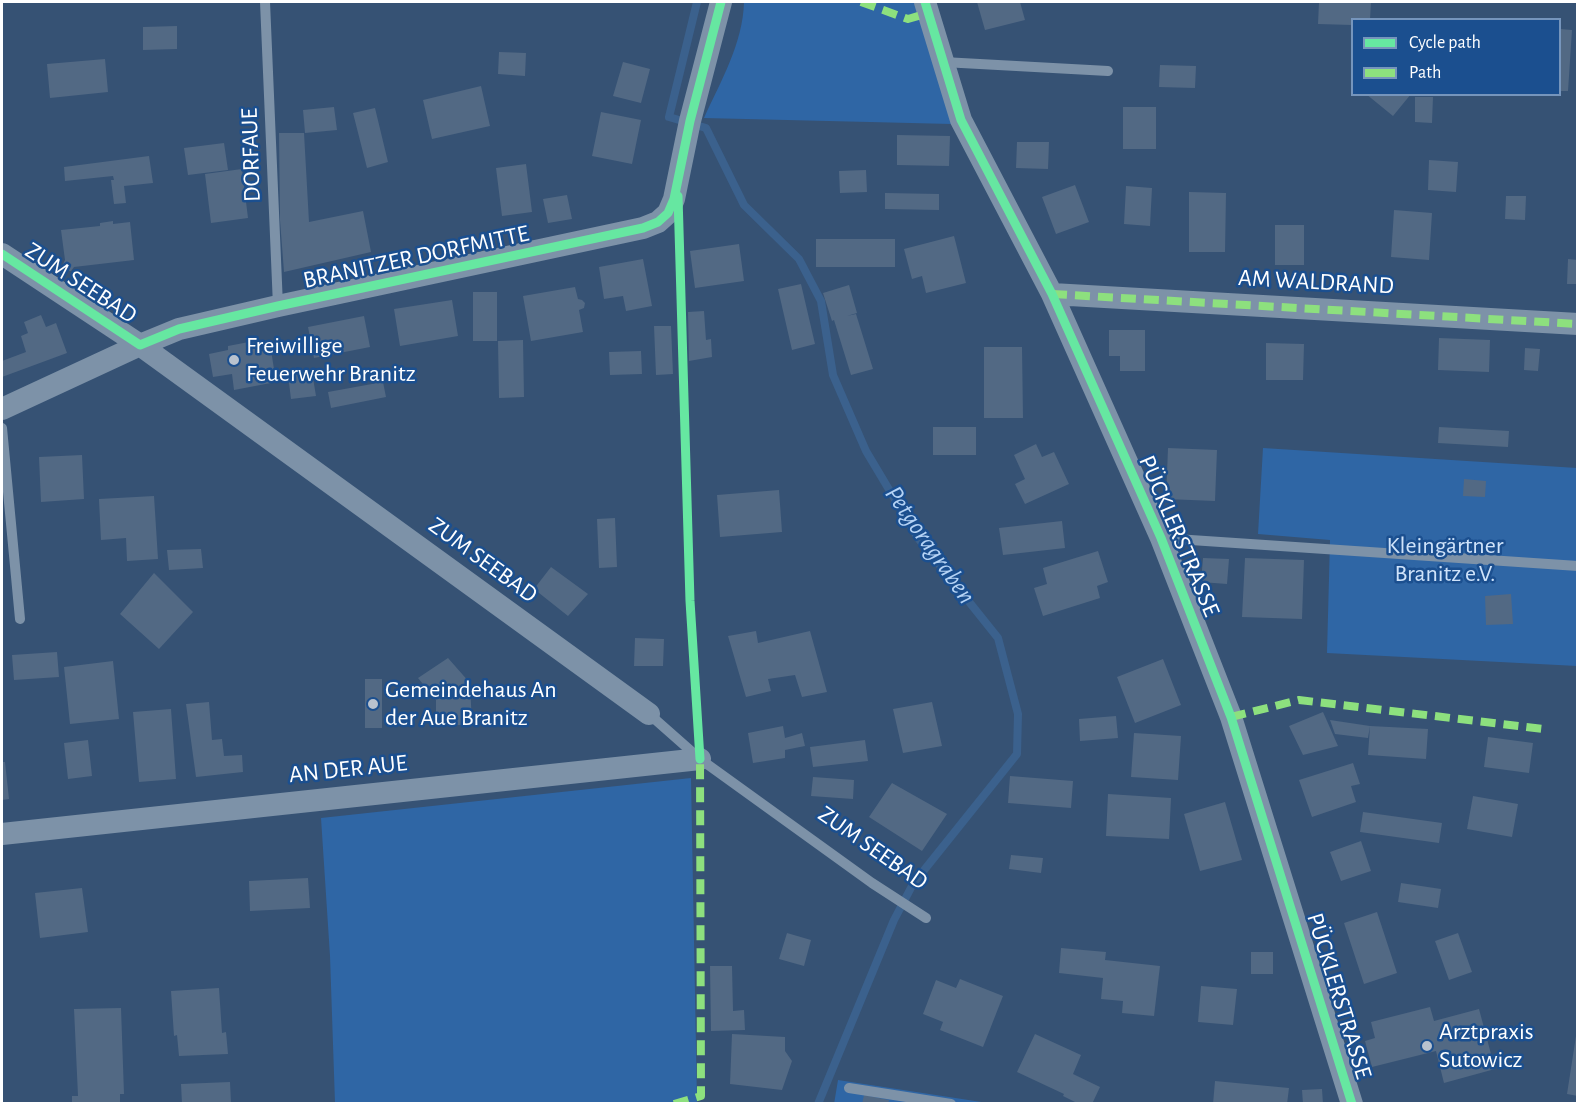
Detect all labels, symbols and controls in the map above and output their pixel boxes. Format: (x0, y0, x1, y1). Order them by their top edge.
legend (1351, 18, 1561, 96)
text: Cycle path (1409, 34, 1481, 52)
text: Path (1409, 64, 1441, 82)
street label: DORFAUE (235, 108, 267, 202)
street label: BRANITZER DORFMITTE (300, 219, 532, 295)
street label: ZUM SEEBAD (20, 236, 142, 330)
street label: AM WALDRAND (1237, 264, 1395, 300)
place label: Freiwillige Feuerwehr Branitz (246, 332, 416, 388)
marker: Freiwillige Feuerwehr Branitz (227, 353, 241, 367)
street label: PÜCKLERSTRASSE (1132, 451, 1226, 621)
water label: Petgoragraben (878, 480, 982, 610)
street label: ZUM SEEBAD (423, 511, 543, 609)
park label: Kleingärtner Branitz e.V. (1386, 532, 1504, 588)
place label: Gemeindehaus An der Aue Branitz (385, 676, 557, 732)
marker: Gemeindehaus An der Aue Branitz (366, 697, 380, 711)
street label: AN DER AUE (288, 748, 408, 790)
street label: ZUM SEEBAD (813, 800, 933, 896)
street label: PÜCKLERSTRASSE (1300, 909, 1378, 1083)
place label: Arztpraxis Sutowicz (1439, 1018, 1534, 1074)
marker: Arztpraxis Sutowicz (1420, 1039, 1434, 1053)

